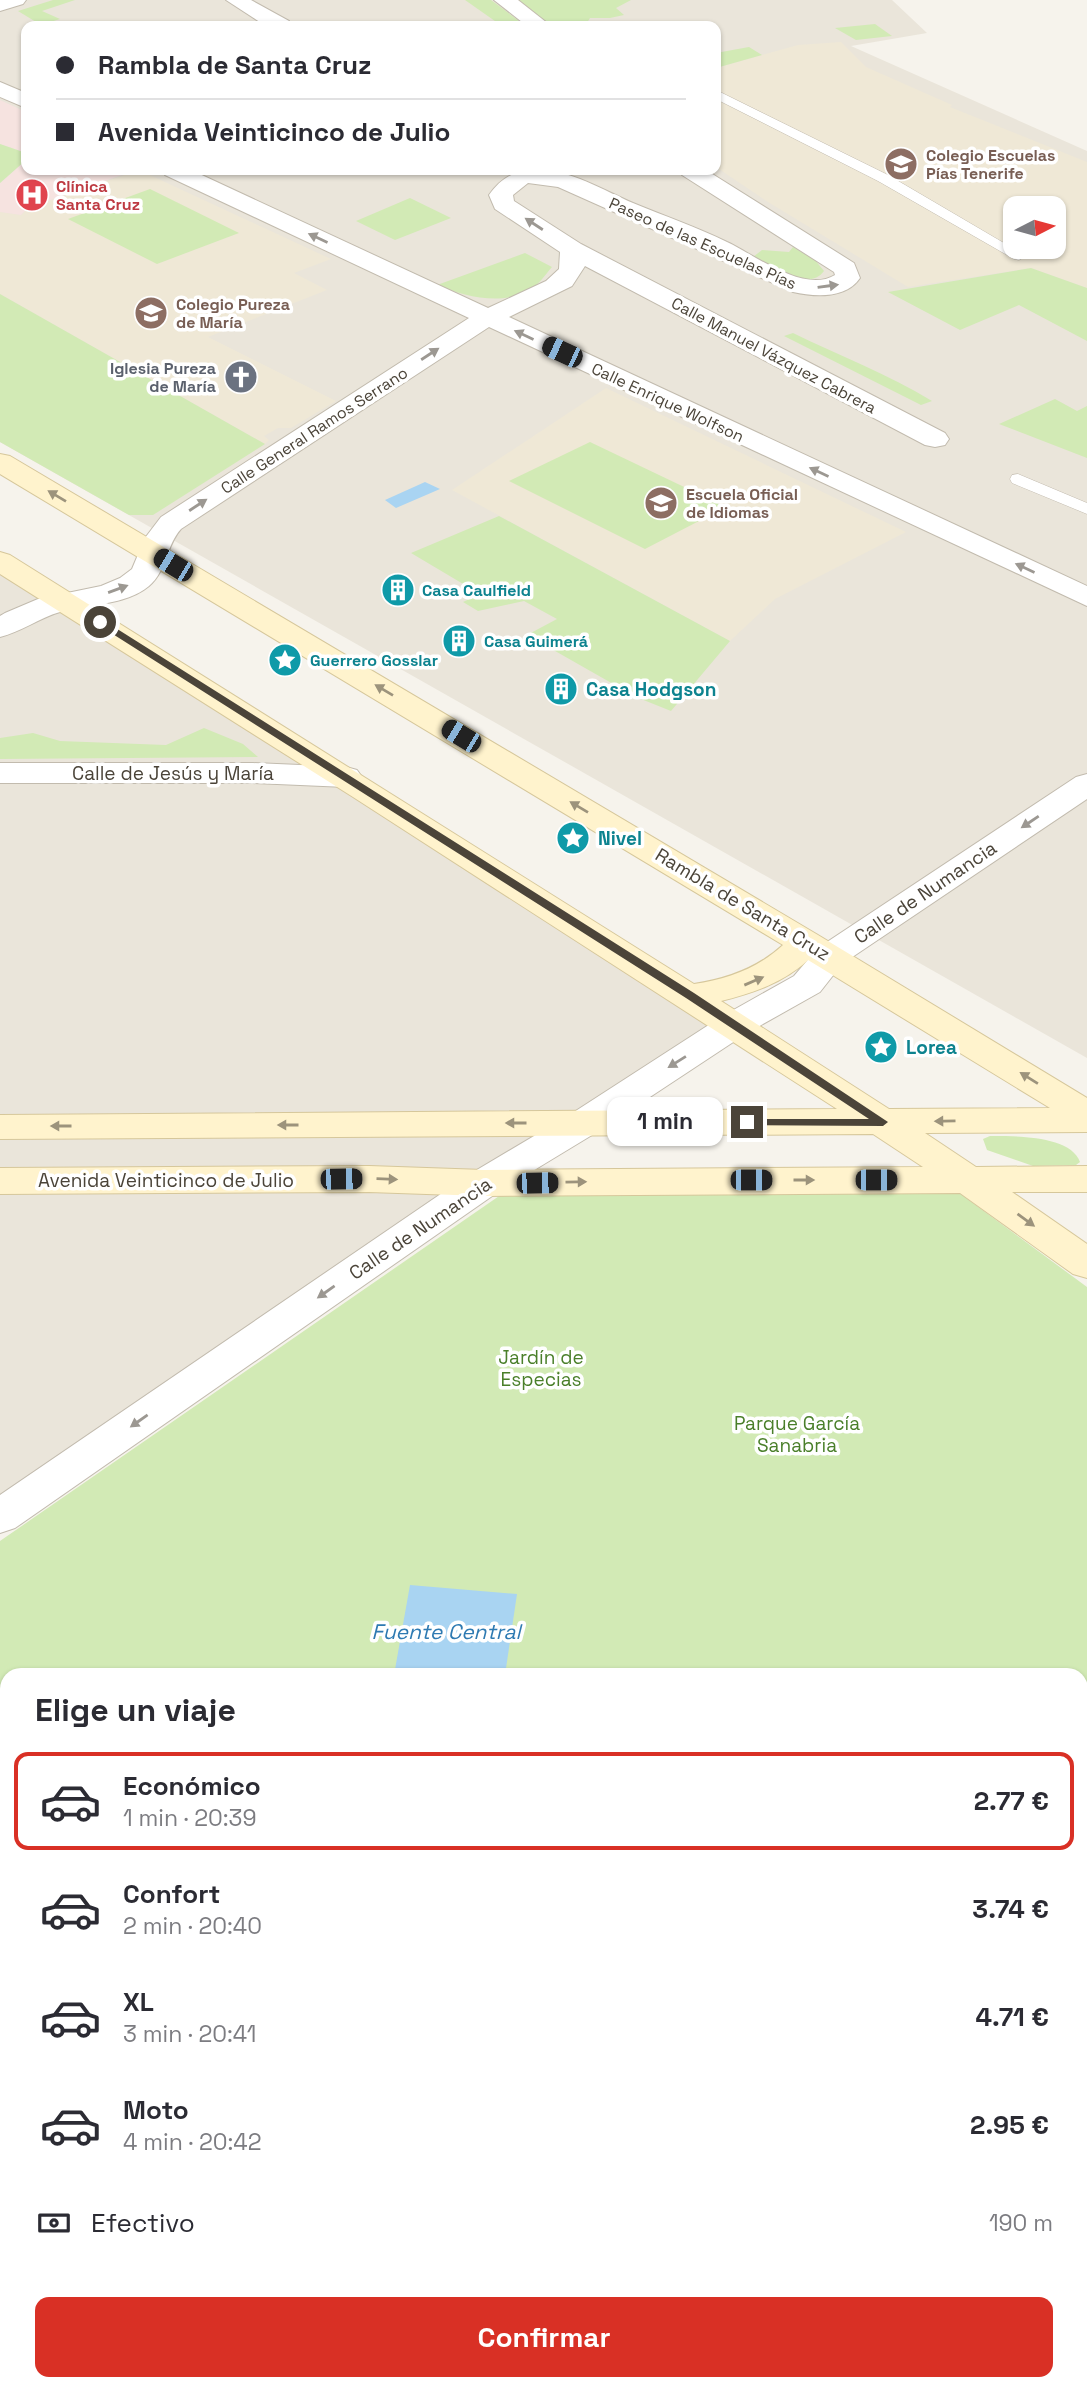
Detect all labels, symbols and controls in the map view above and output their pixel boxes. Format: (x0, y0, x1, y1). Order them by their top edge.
text: Rambla de Santa Cruz (98, 48, 371, 82)
text: Avenida Veinticinco de Julio (98, 115, 450, 149)
school or university icon: Colegio Escuelas Pías Tenerife (882, 145, 920, 183)
place label: Colegio Escuelas Pías Tenerife (926, 145, 1055, 184)
hospital icon: Clínica Santa Cruz (13, 176, 51, 214)
place label: Clínica Santa Cruz (56, 176, 140, 215)
street label: Paseo de las Escuelas Pías (606, 193, 800, 294)
north arrow (1003, 196, 1066, 259)
map controls (1003, 196, 1066, 259)
one-way arrow (524, 218, 543, 231)
one-way arrow (308, 232, 328, 244)
one-way arrow (817, 281, 839, 292)
street label: Calle Manuel Vázquez Cabrera (668, 292, 880, 418)
school or university icon: Colegio Pureza de María (132, 294, 170, 332)
place label: Colegio Pureza de María (176, 294, 290, 333)
one-way arrow (514, 329, 534, 340)
car (539, 334, 586, 370)
one-way arrow (420, 348, 440, 361)
place label: Iglesia Pureza de María (110, 358, 216, 397)
church icon: Iglesia Pureza de María (222, 358, 260, 396)
street label: Calle Enrique Wolfson (588, 358, 747, 447)
street label: Calle General Ramos Serrano (217, 362, 412, 499)
one-way arrow (809, 466, 829, 478)
school or university icon: Escuela Oficial de Idiomas (642, 484, 680, 522)
place label: Escuela Oficial de Idiomas (686, 484, 798, 523)
one-way arrow (47, 489, 66, 502)
one-way arrow (189, 499, 208, 512)
car (150, 545, 197, 585)
one-way arrow (1015, 562, 1035, 574)
building icon: Casa Caulfield (379, 571, 417, 609)
place label: Casa Caulfield (422, 580, 531, 601)
one-way arrow (107, 584, 128, 595)
route start (84, 606, 116, 638)
building icon: Casa Guimerá (440, 622, 478, 660)
place label: Casa Guimerá (484, 631, 588, 652)
place icon: Guerrero Gosslar (266, 641, 304, 679)
place label: Guerrero Gosslar (310, 650, 438, 671)
building icon: Casa Hodgson (542, 670, 580, 708)
place label: Casa Hodgson (586, 677, 716, 702)
one-way arrow (374, 684, 393, 697)
car (438, 716, 485, 756)
street label: Calle de Jesús y María (72, 761, 274, 786)
one-way arrow (570, 800, 589, 813)
one-way arrow (1021, 815, 1039, 829)
place icon: Nivel (554, 819, 592, 857)
place label: Nivel (598, 826, 642, 851)
street label: Calle de Numancia (849, 835, 1002, 949)
street label: Rambla de Santa Cruz (651, 842, 835, 967)
one-way arrow (744, 975, 764, 987)
place icon: Lorea (862, 1028, 900, 1066)
place label: Lorea (906, 1035, 957, 1060)
one-way arrow (667, 1055, 686, 1068)
one-way arrow (1019, 1072, 1038, 1085)
callout: 1 min (607, 1098, 722, 1146)
text: 1 min (637, 1106, 693, 1136)
route end (731, 1106, 763, 1138)
one-way arrow (934, 1115, 956, 1127)
one-way arrow (504, 1117, 526, 1129)
one-way arrow (277, 1119, 299, 1131)
one-way arrow (49, 1120, 71, 1132)
street label: Avenida Veinticinco de Julio (38, 1168, 294, 1193)
car (320, 1168, 363, 1190)
car (731, 1170, 773, 1191)
car (856, 1170, 898, 1191)
street label: Calle de Numancia (344, 1171, 497, 1285)
car (516, 1172, 559, 1194)
one-way arrow (376, 1174, 398, 1185)
one-way arrow (793, 1174, 815, 1186)
one-way arrow (566, 1176, 588, 1188)
one-way arrow (1017, 1213, 1035, 1227)
one-way arrow (317, 1285, 336, 1298)
park label: Jardín de Especias (498, 1345, 584, 1392)
park label: Parque García Sanabria (734, 1411, 860, 1458)
one-way arrow (130, 1414, 148, 1428)
water label: Fuente Central (371, 1618, 523, 1645)
text: Elige un viaje (35, 1690, 236, 1730)
text: Económico (123, 1769, 261, 1803)
icon: car (39, 1770, 102, 1833)
text: 2.77 € (974, 1784, 1049, 1818)
text: 1 min · 20:39 (123, 1803, 257, 1833)
text: Confort (123, 1877, 220, 1911)
icon: car (39, 1878, 102, 1941)
text: 3.74 € (972, 1892, 1049, 1926)
text: 2 min · 20:40 (123, 1911, 262, 1941)
text: XL (123, 1985, 154, 2019)
icon: car (39, 1986, 102, 2049)
text: 4.71 € (975, 2000, 1049, 2034)
text: 3 min · 20:41 (123, 2019, 256, 2049)
text: Moto (123, 2093, 189, 2127)
icon: car (39, 2094, 102, 2157)
text: 2.95 € (970, 2108, 1049, 2142)
text: 4 min · 20:42 (123, 2127, 262, 2157)
icon: cash (35, 2204, 73, 2242)
text: Efectivo (91, 2206, 195, 2240)
text: 190 m (989, 2208, 1053, 2238)
button: Confirmar (35, 2297, 1053, 2377)

